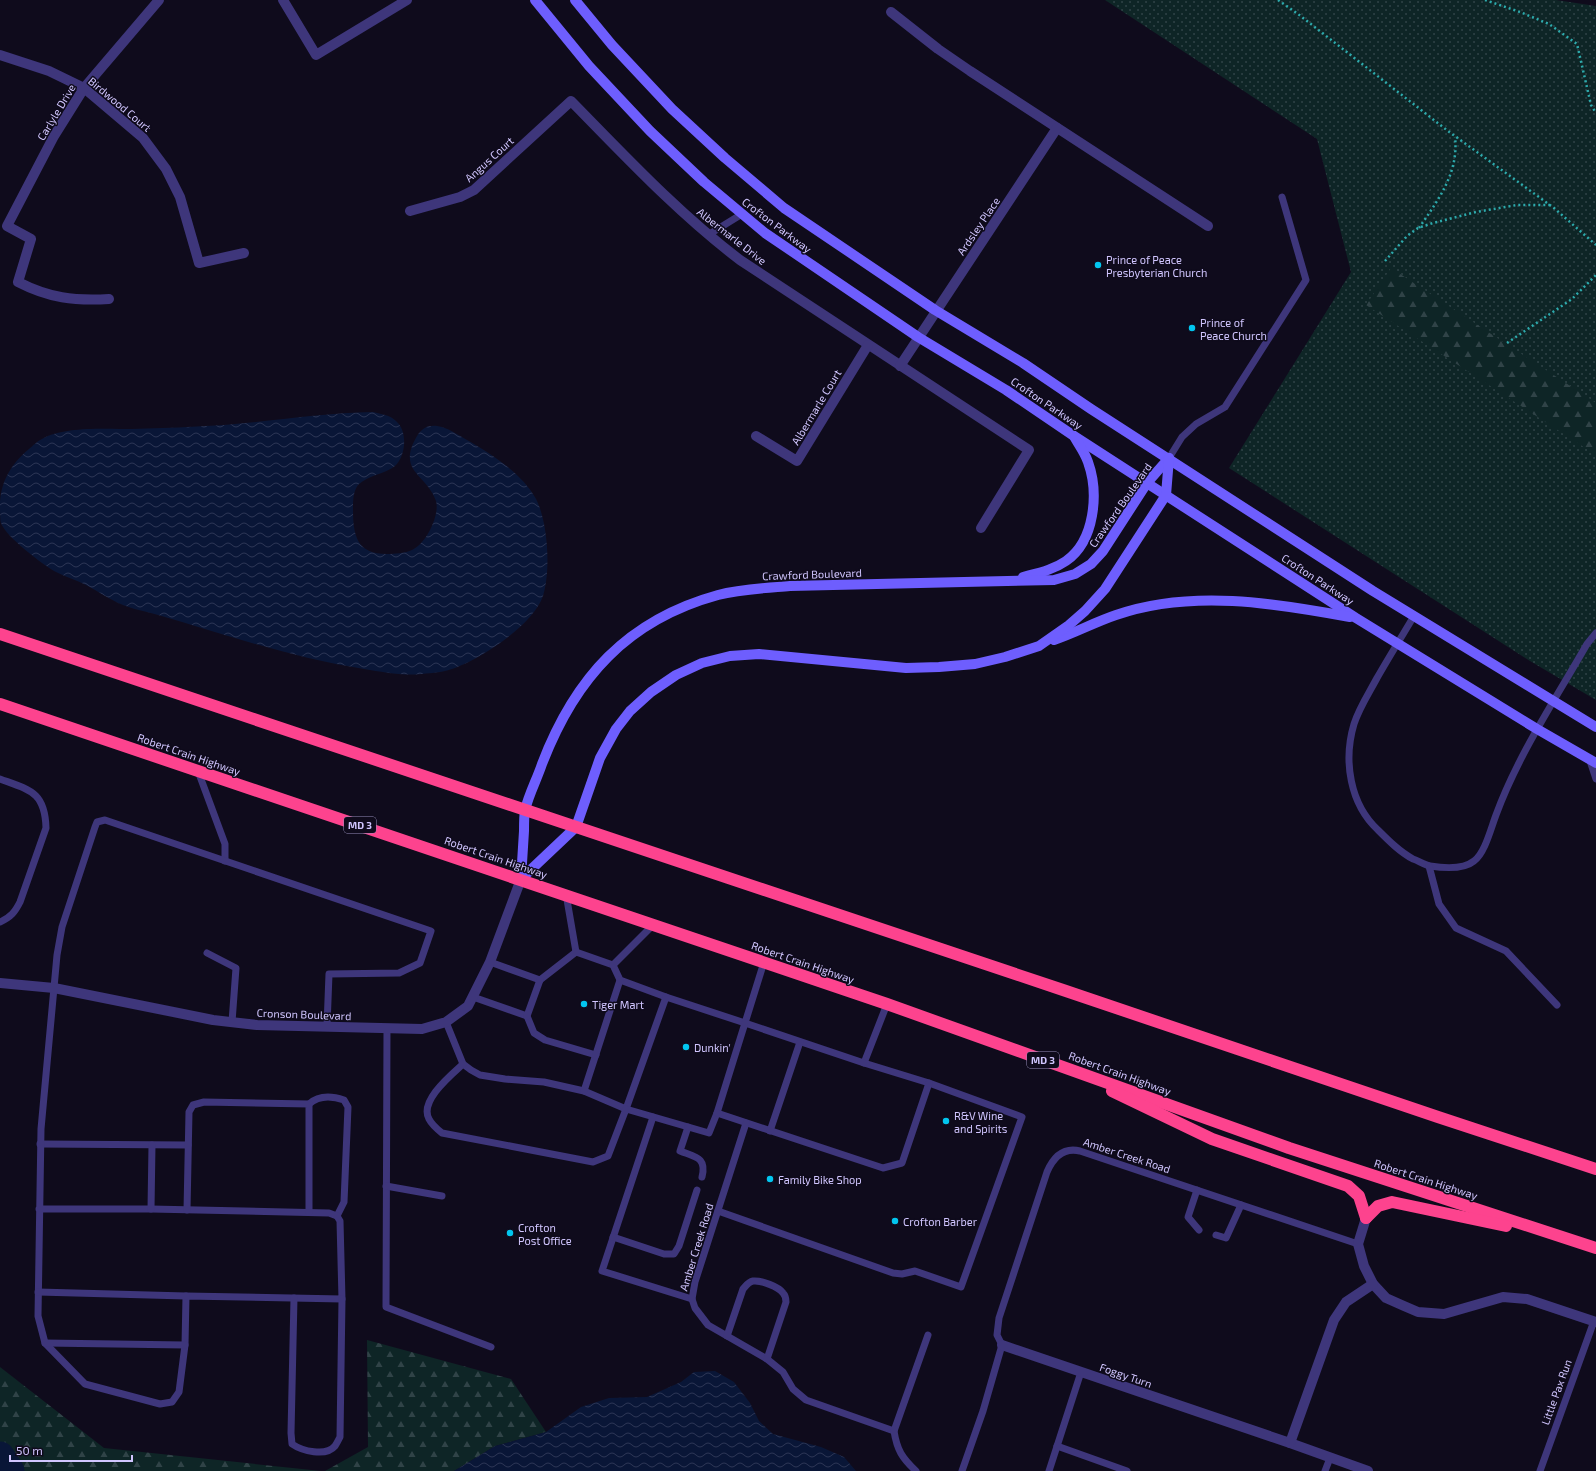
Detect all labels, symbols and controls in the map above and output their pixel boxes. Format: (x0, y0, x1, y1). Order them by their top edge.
street label: Birdwood Court (86, 74, 154, 134)
street label: Carlyle Drive (34, 81, 78, 142)
street label: Angus Court (462, 134, 516, 184)
street label: Ardsley Place (954, 194, 1002, 257)
street label: Crofton Parkway (740, 195, 814, 255)
street label: Albermarle Drive (695, 205, 769, 267)
place label: Prince of Peace Presbyterian Church (1106, 253, 1207, 279)
marker: Prince of Peace Presbyterian Church (1093, 260, 1103, 270)
place label: Prince of Peace Church (1200, 316, 1267, 342)
marker: Prince of Peace Church (1187, 323, 1197, 333)
street label: Albermarle Court (788, 367, 844, 447)
street label: Crofton Parkway (1009, 374, 1085, 432)
street label: Crawford Boulevard (1086, 460, 1154, 550)
street label: Crofton Parkway (1279, 551, 1357, 607)
street label: Crawford Boulevard (762, 566, 862, 582)
street label: Robert Crain Highway (136, 730, 242, 778)
road number: MD 3 (344, 817, 376, 833)
street label: Robert Crain Highway (443, 833, 549, 881)
street label: Robert Crain Highway (750, 938, 856, 986)
place label: Tiger Mart (592, 998, 644, 1011)
marker: Tiger Mart (579, 999, 589, 1009)
street label: Cronson Boulevard (256, 1006, 352, 1022)
place label: Dunkin' (694, 1041, 731, 1054)
marker: Dunkin' (681, 1042, 691, 1052)
street label: Robert Crain Highway (1067, 1048, 1173, 1098)
road number: MD 3 (1027, 1052, 1059, 1068)
place label: R&V Wine and Spirits (954, 1109, 1008, 1135)
marker: R&V Wine and Spirits (941, 1116, 951, 1126)
street label: Amber Creek Road (1082, 1135, 1172, 1175)
street label: Robert Crain Highway (1373, 1156, 1480, 1202)
place label: Family Bike Shop (778, 1173, 862, 1186)
marker: Family Bike Shop (765, 1174, 775, 1184)
street label: Amber Creek Road (676, 1202, 716, 1292)
place label: Crofton Barber (903, 1215, 978, 1228)
marker: Crofton Barber (890, 1216, 900, 1226)
place label: Crofton Post Office (518, 1221, 572, 1247)
marker: Crofton Post Office (505, 1228, 515, 1238)
street label: Little Pax Run (1538, 1358, 1574, 1426)
street label: Foggy Turn (1098, 1360, 1154, 1390)
scale bar (10, 1437, 132, 1463)
text: 50 m (16, 1443, 43, 1457)

